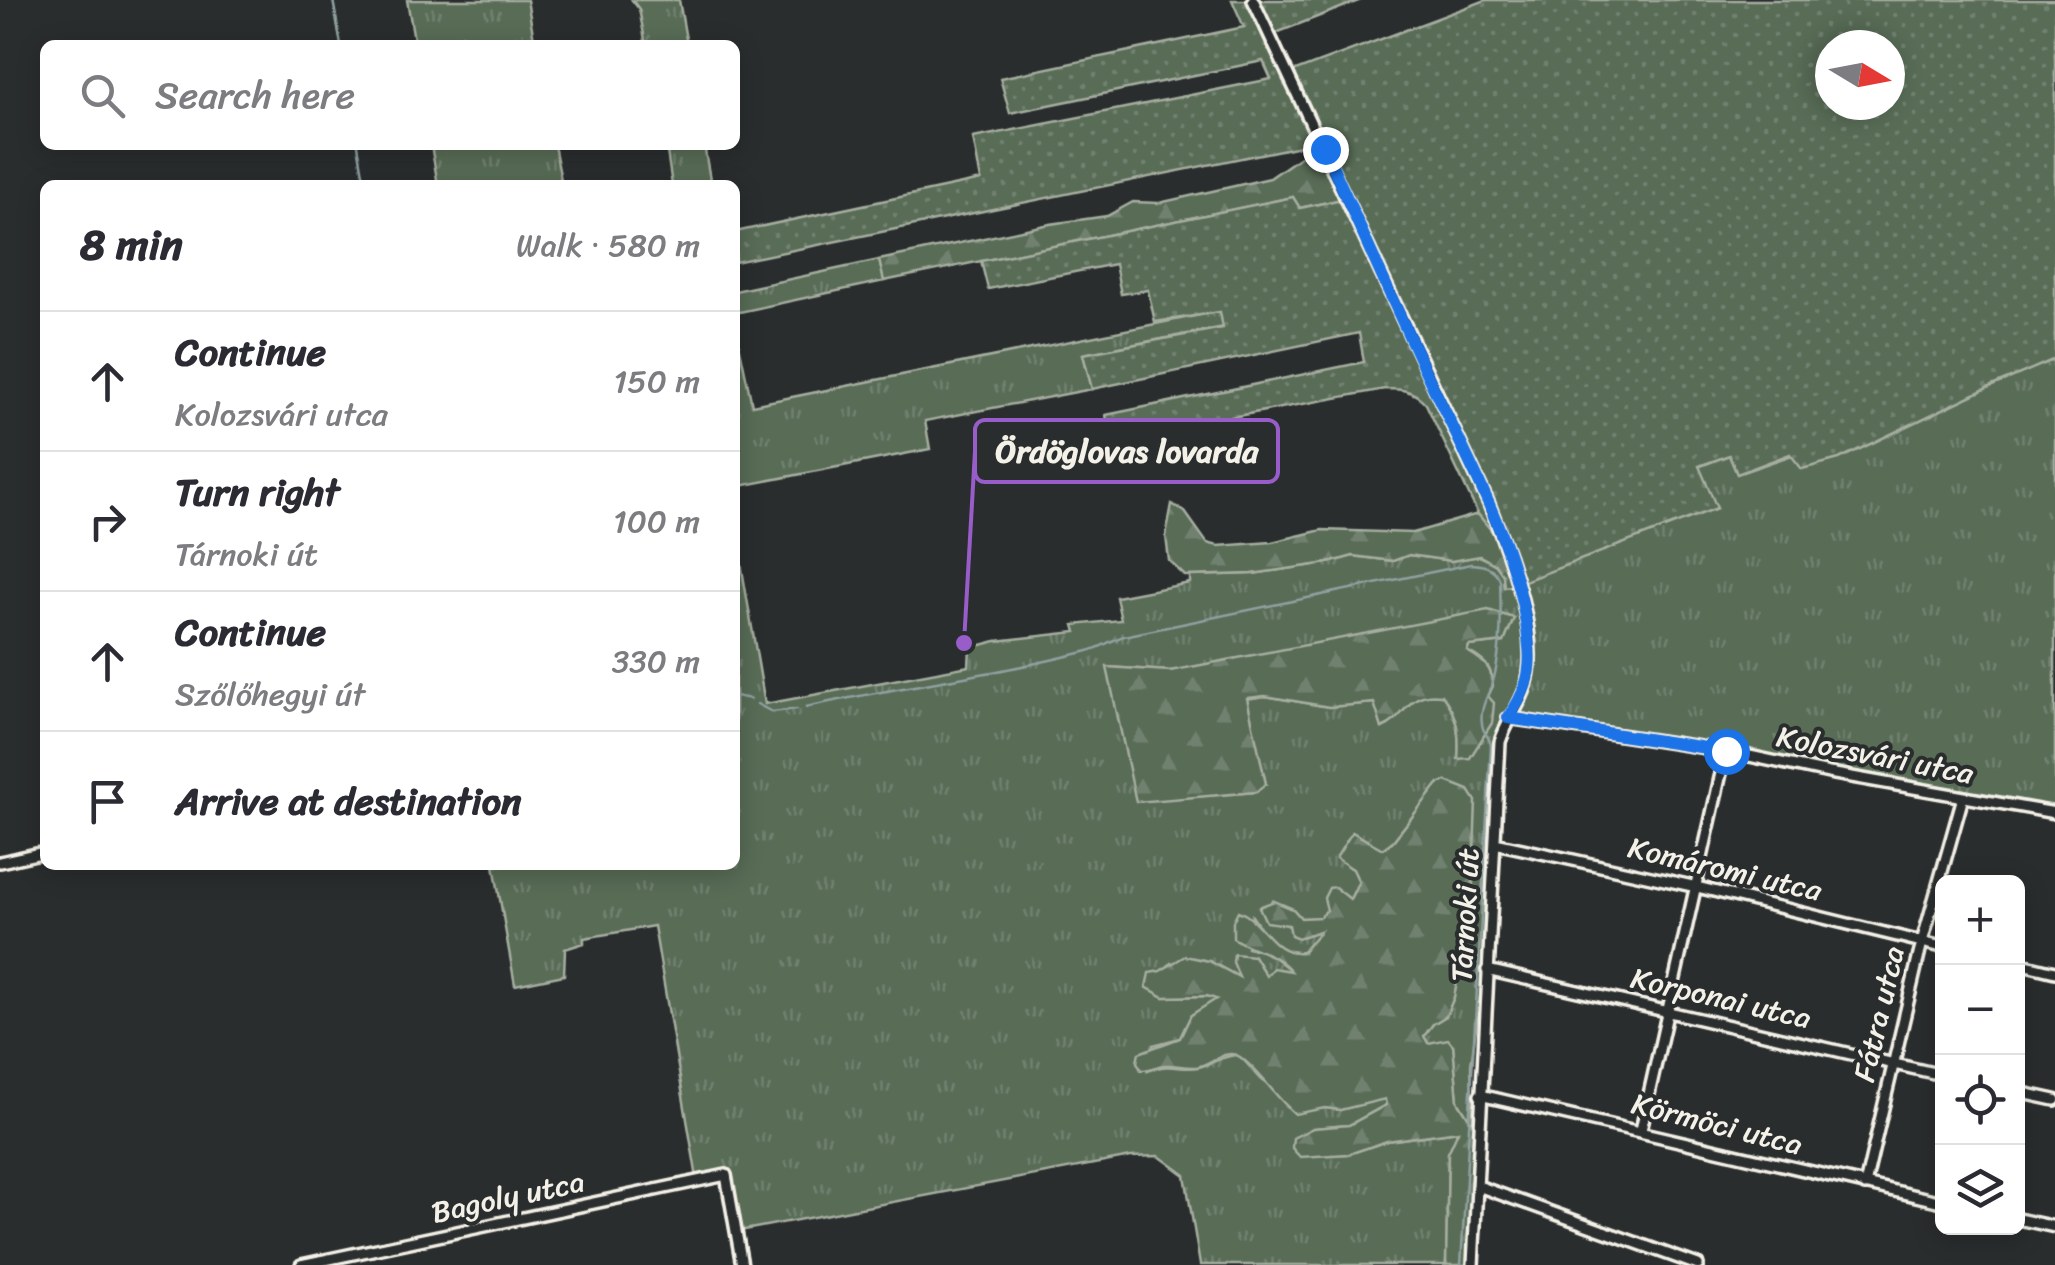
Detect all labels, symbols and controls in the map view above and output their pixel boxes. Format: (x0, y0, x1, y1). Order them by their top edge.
north arrow (1815, 30, 1905, 120)
search box (40, 40, 740, 150)
text: Search here (155, 62, 355, 129)
icon: search (75, 68, 130, 123)
route end (1303, 127, 1349, 173)
text: 8 min (80, 208, 183, 282)
text: Walk · 580 m (516, 217, 700, 274)
text: Continue (175, 319, 326, 386)
text: 150 m (614, 353, 700, 410)
icon: ahead (80, 354, 135, 409)
text: Kolozsvári utca (175, 386, 388, 443)
callout: Ördöglovas lovarda (975, 420, 1278, 482)
text: Ördöglovas lovarda (996, 423, 1259, 480)
text: Turn right (175, 459, 340, 526)
text: 100 m (613, 493, 700, 550)
icon: right (80, 494, 135, 549)
text: Tárnoki út (175, 526, 318, 583)
text: Continue (175, 599, 326, 666)
text: 330 m (612, 633, 700, 690)
icon: ahead (80, 634, 135, 689)
text: Szőlőhegyi út (175, 666, 365, 723)
street label: Kolozsvári utca (1772, 709, 1979, 801)
route start (1704, 729, 1750, 775)
text: Arrive at destination (175, 768, 522, 835)
icon: arrive (80, 774, 135, 829)
street label: Komáromi utca (1623, 820, 1828, 918)
street label: Tárnoki út (1435, 847, 1495, 983)
map controls (1935, 875, 2025, 1235)
button: + (1935, 875, 2025, 965)
street label: Fátra utca (1837, 941, 1921, 1087)
street label: Korponai utca (1626, 951, 1816, 1045)
button: − (1935, 965, 2025, 1055)
button: locate (1935, 1055, 2025, 1145)
street label: Körmöci utca (1626, 1077, 1808, 1171)
button: layers (1935, 1145, 2025, 1235)
street label: Bagoly utca (426, 1154, 590, 1240)

